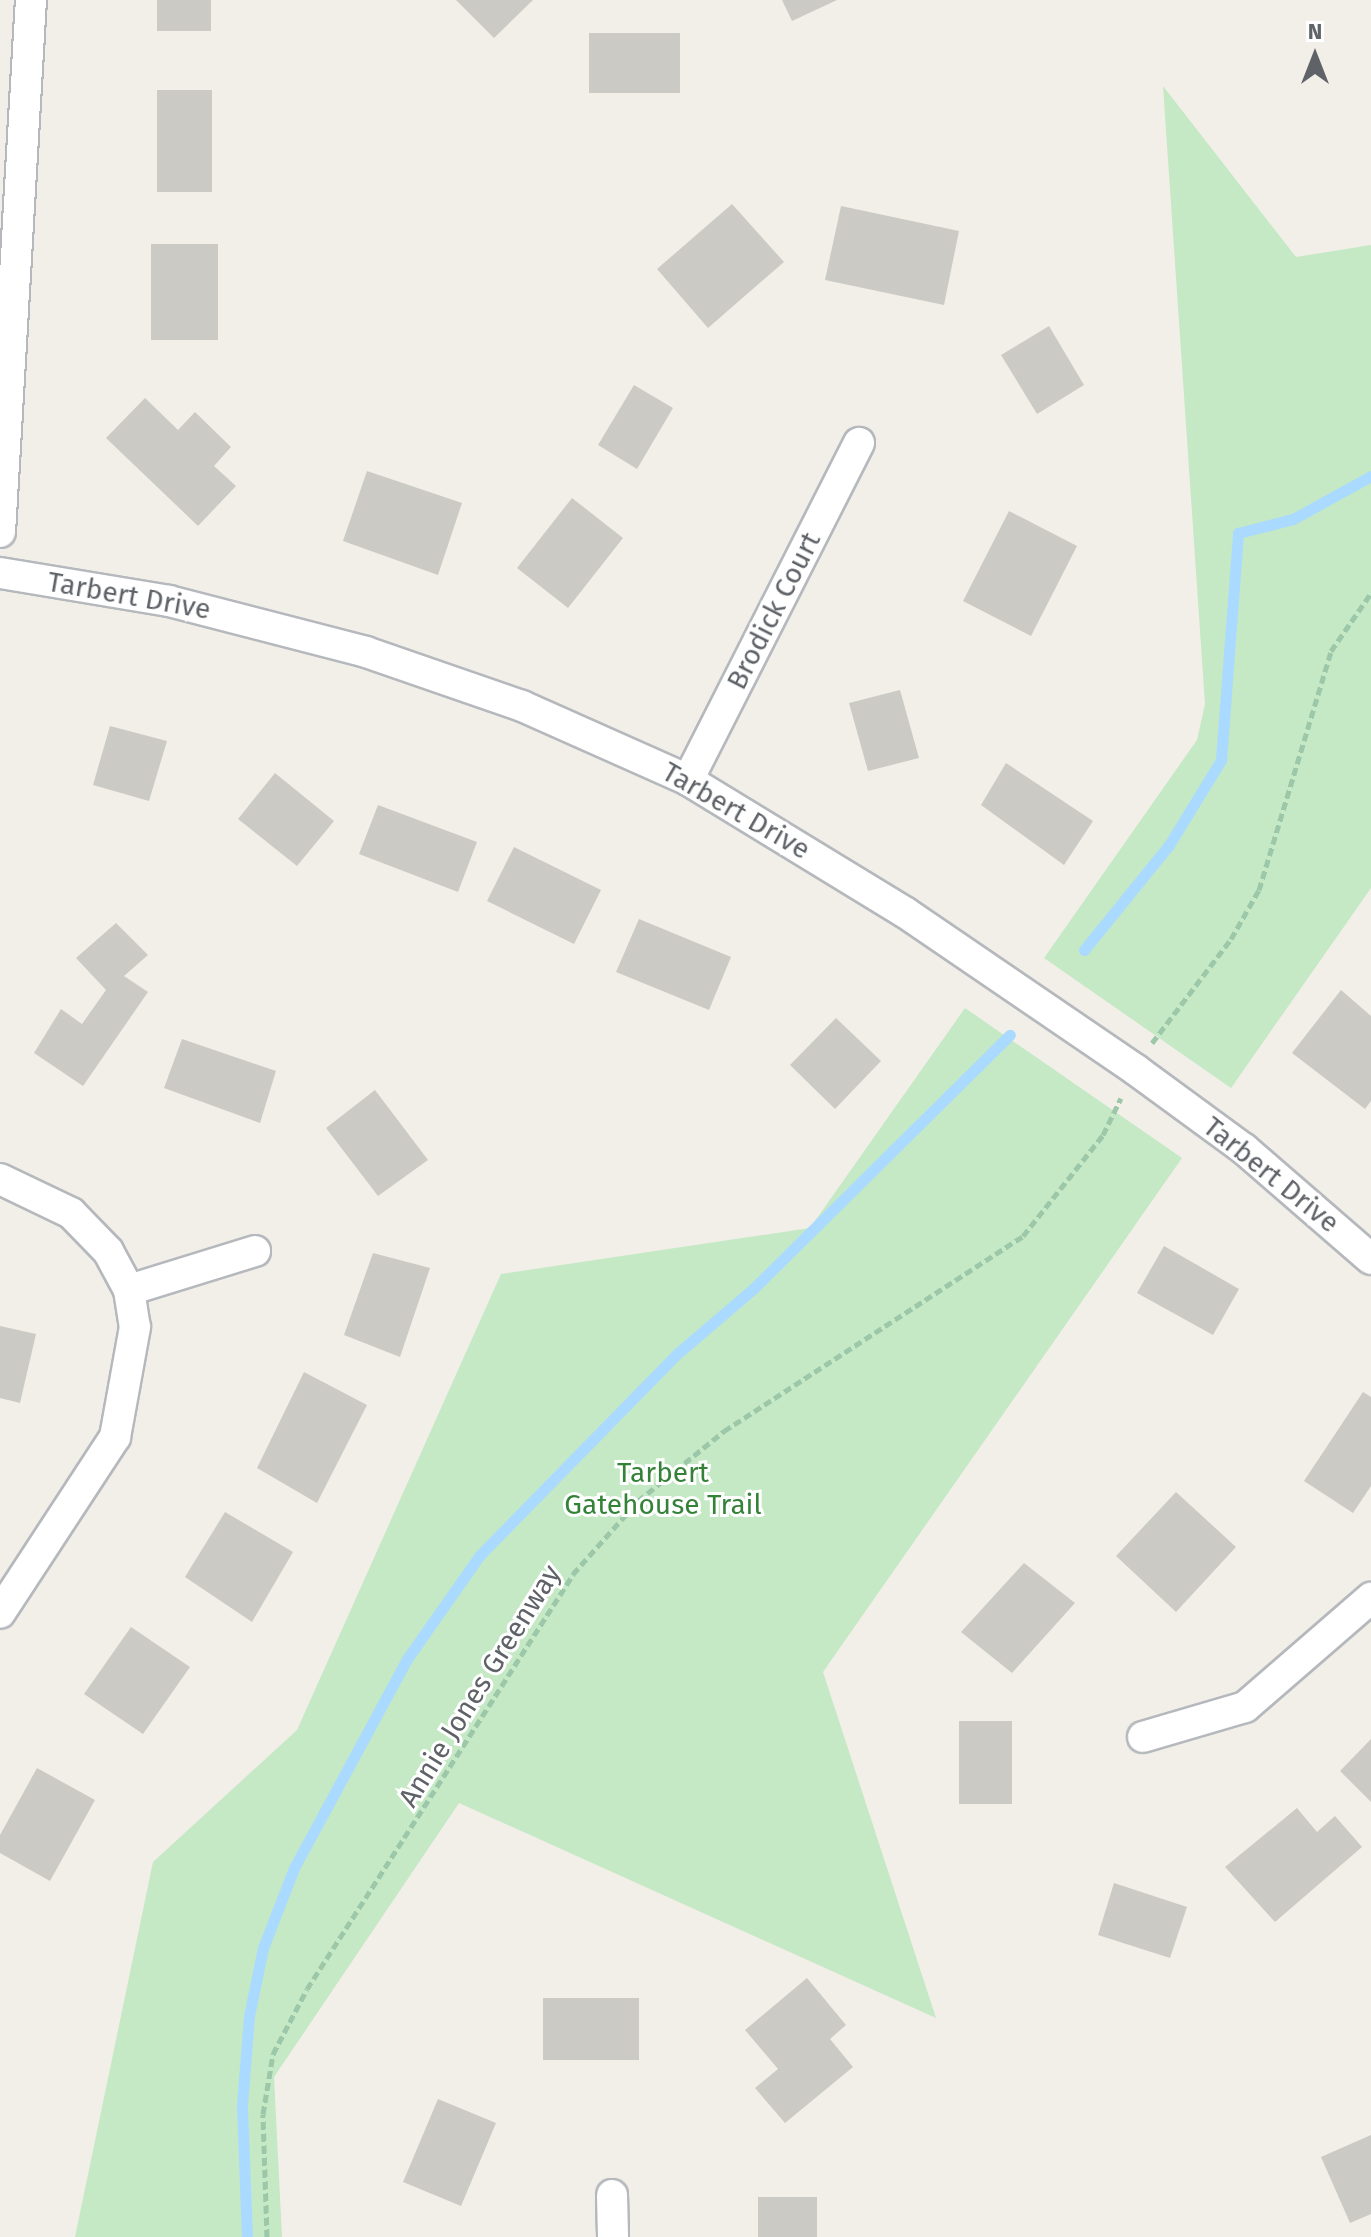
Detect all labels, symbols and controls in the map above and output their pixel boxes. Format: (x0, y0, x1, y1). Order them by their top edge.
north arrow (1275, 16, 1355, 96)
text: N (1308, 18, 1322, 45)
street label: Brodick Court (720, 527, 828, 695)
street label: Tarbert Drive (45, 565, 213, 627)
street label: Tarbert Drive (656, 755, 816, 867)
street label: Tarbert Drive (1196, 1110, 1346, 1240)
park label: Tarbert Gatehouse Trail (564, 1456, 762, 1522)
street label: Annie Jones Greenway (392, 1559, 568, 1813)

